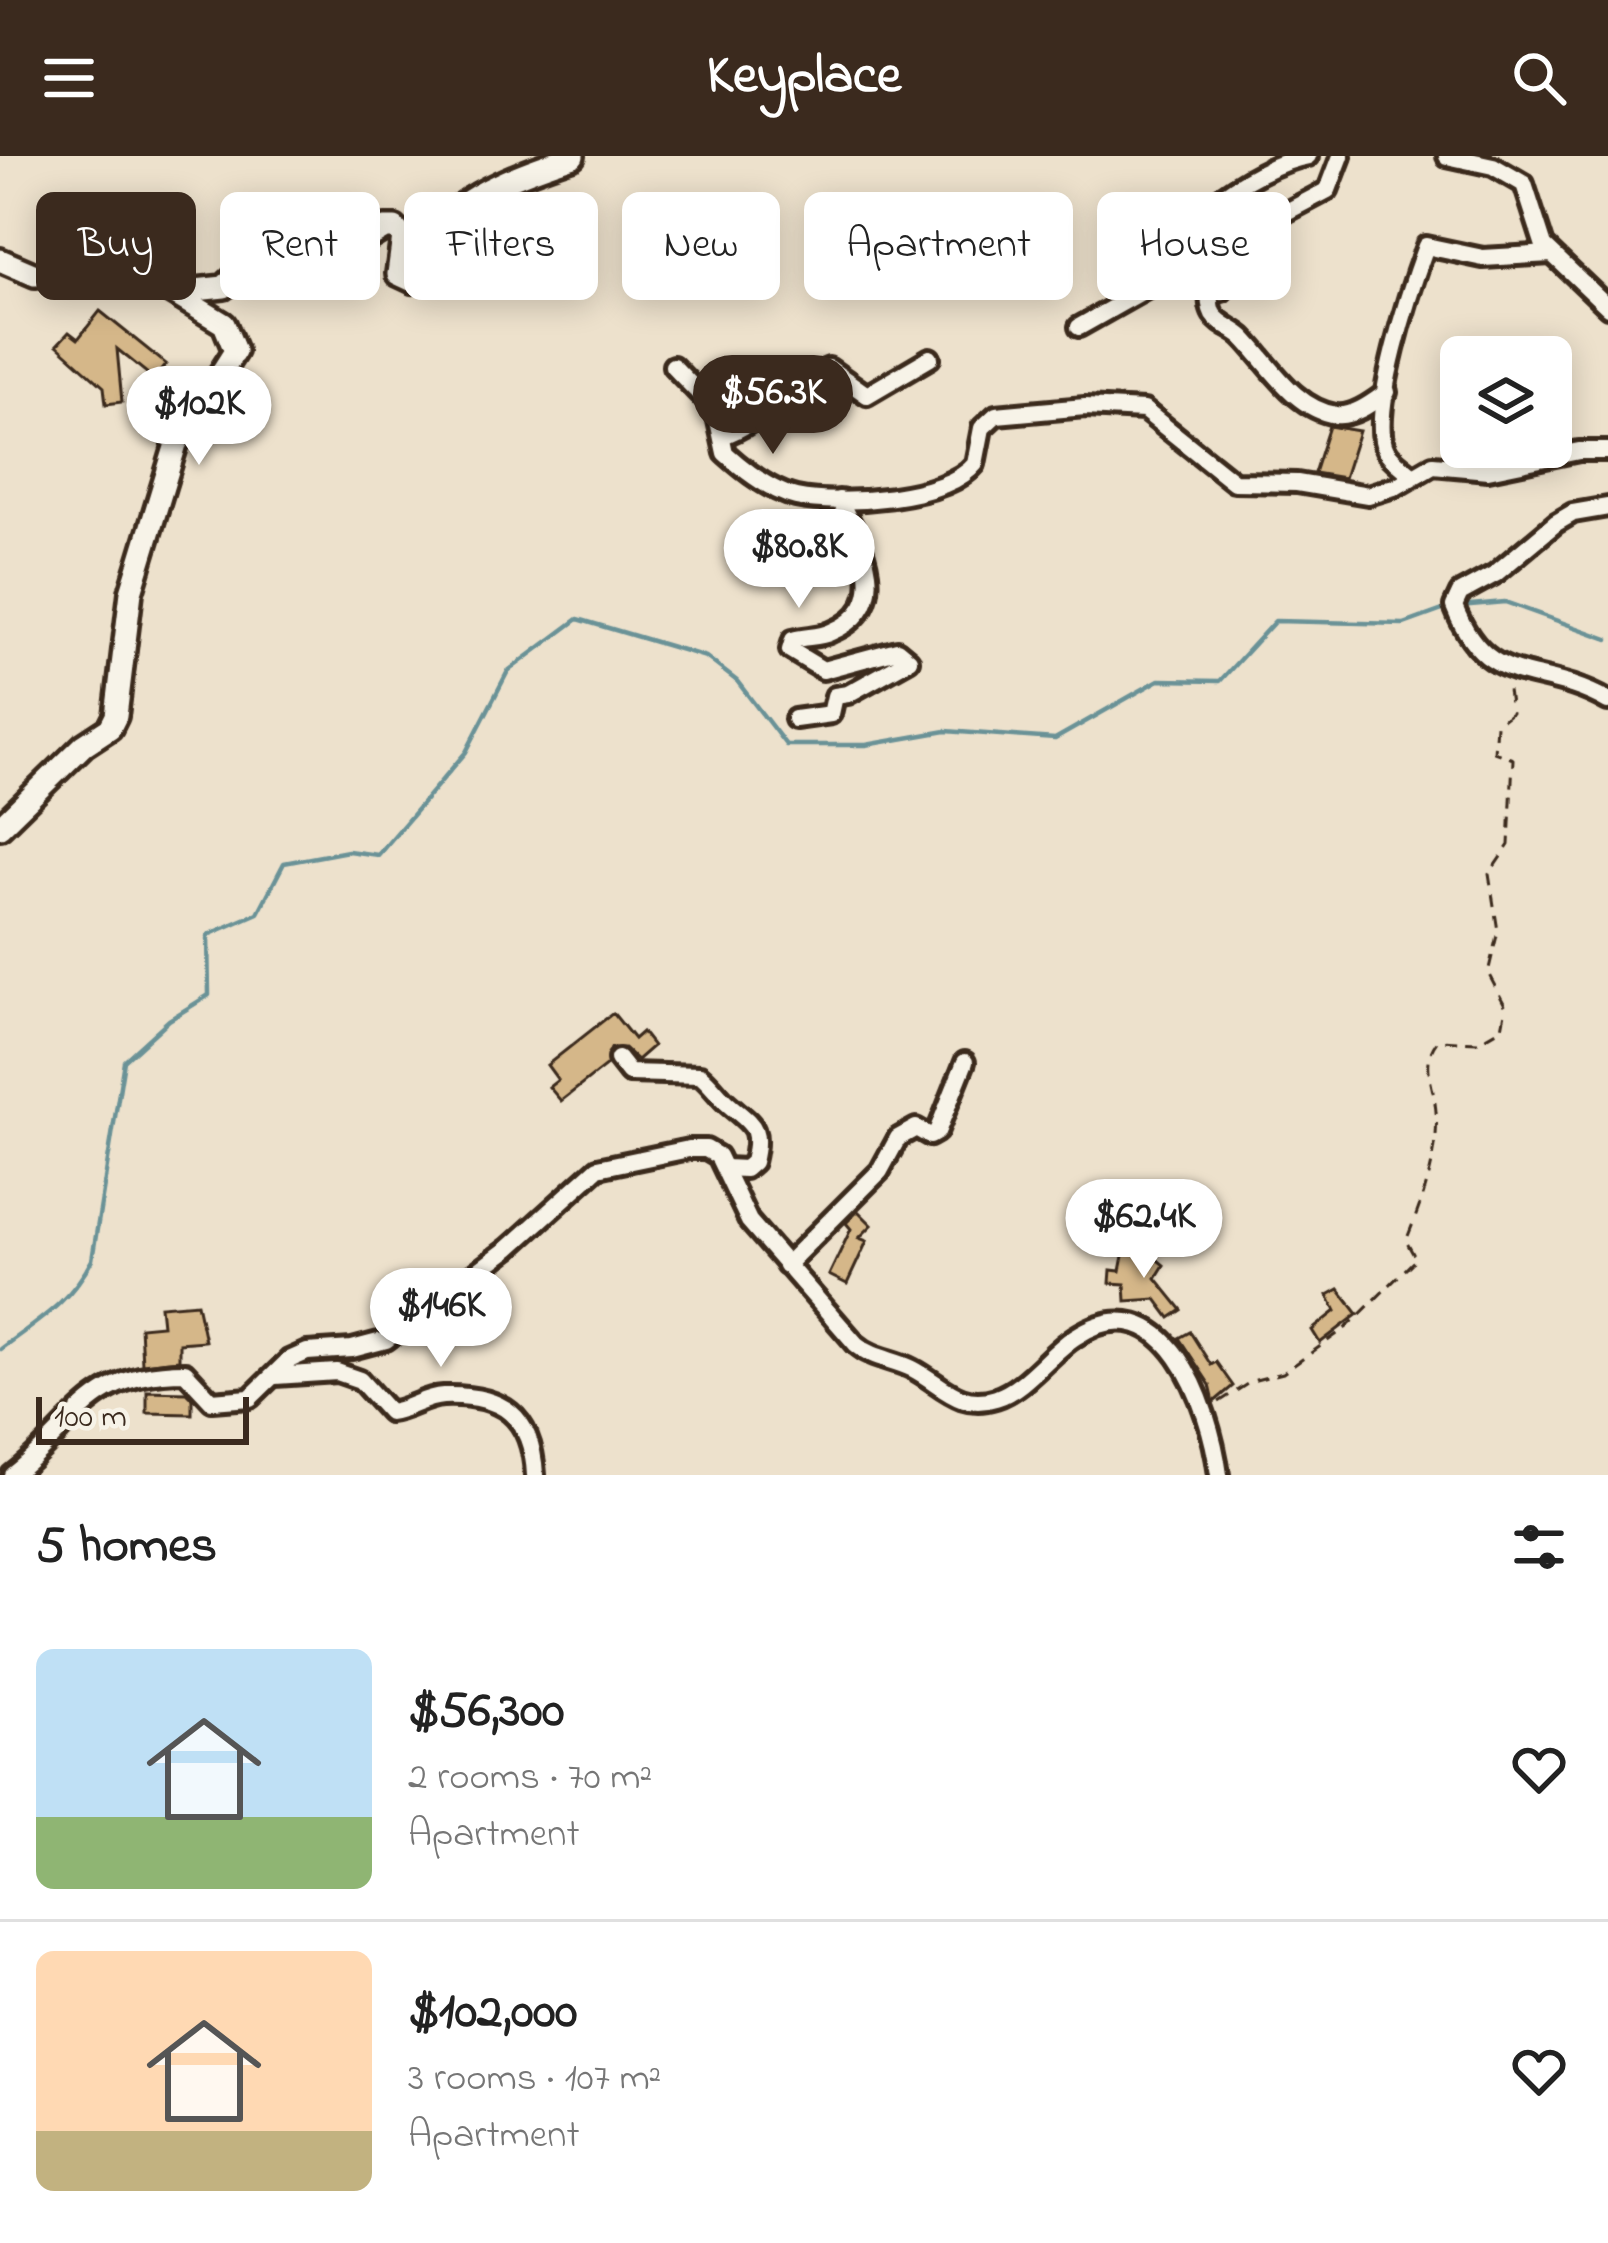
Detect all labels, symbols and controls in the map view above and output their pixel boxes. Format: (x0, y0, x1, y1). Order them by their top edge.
text: Keyplace (707, 39, 901, 117)
icon: menu (36, 45, 102, 111)
icon: search (1506, 45, 1572, 111)
chip: Buy (36, 192, 196, 300)
chip: Rent (220, 192, 380, 300)
chip: Filters (404, 192, 598, 300)
chip: New (622, 192, 780, 300)
chip: Apartment (804, 192, 1073, 300)
chip: House (1097, 192, 1291, 300)
map controls (1440, 336, 1572, 468)
button: layers (1440, 336, 1572, 468)
pin: $56.3K (675, 355, 871, 457)
text: $56.3K (720, 365, 826, 422)
pin: $102K (115, 366, 283, 468)
text: $102K (153, 376, 245, 433)
pin: $80.8K (701, 509, 897, 611)
text: $80.8K (751, 519, 847, 576)
pin: $62.4K (1046, 1179, 1242, 1281)
text: $62.4K (1092, 1189, 1196, 1246)
pin: $146K (357, 1268, 525, 1370)
text: $146K (397, 1278, 485, 1335)
scale bar (36, 1391, 249, 1444)
text: 100 m (54, 1394, 127, 1442)
text: 5 homes (36, 1510, 217, 1585)
icon: filters (1506, 1514, 1572, 1580)
text: $56,300 (408, 1675, 564, 1750)
icon: home (132, 1697, 276, 1841)
icon: heart (1506, 1736, 1572, 1802)
text: 2 rooms · 70 m² (408, 1750, 652, 1807)
text: Apartment (408, 1807, 580, 1864)
text: $102,000 (408, 1976, 577, 2051)
icon: home (132, 1999, 276, 2143)
icon: heart (1506, 2038, 1572, 2104)
text: 3 rooms · 107 m² (408, 2051, 661, 2108)
text: Apartment (408, 2108, 580, 2165)

